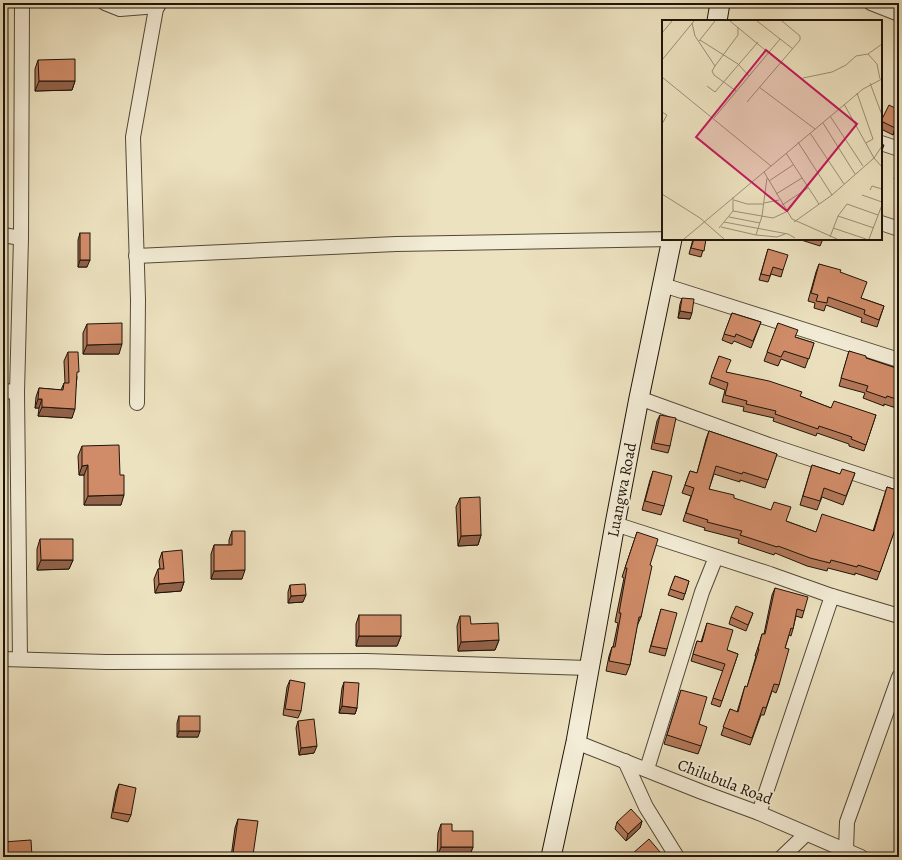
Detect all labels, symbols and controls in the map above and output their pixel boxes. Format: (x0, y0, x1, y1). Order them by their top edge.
inset map (662, 20, 882, 240)
street label: Luangwa Road (602, 440, 642, 539)
street label: Chilubula Road (674, 754, 776, 810)

